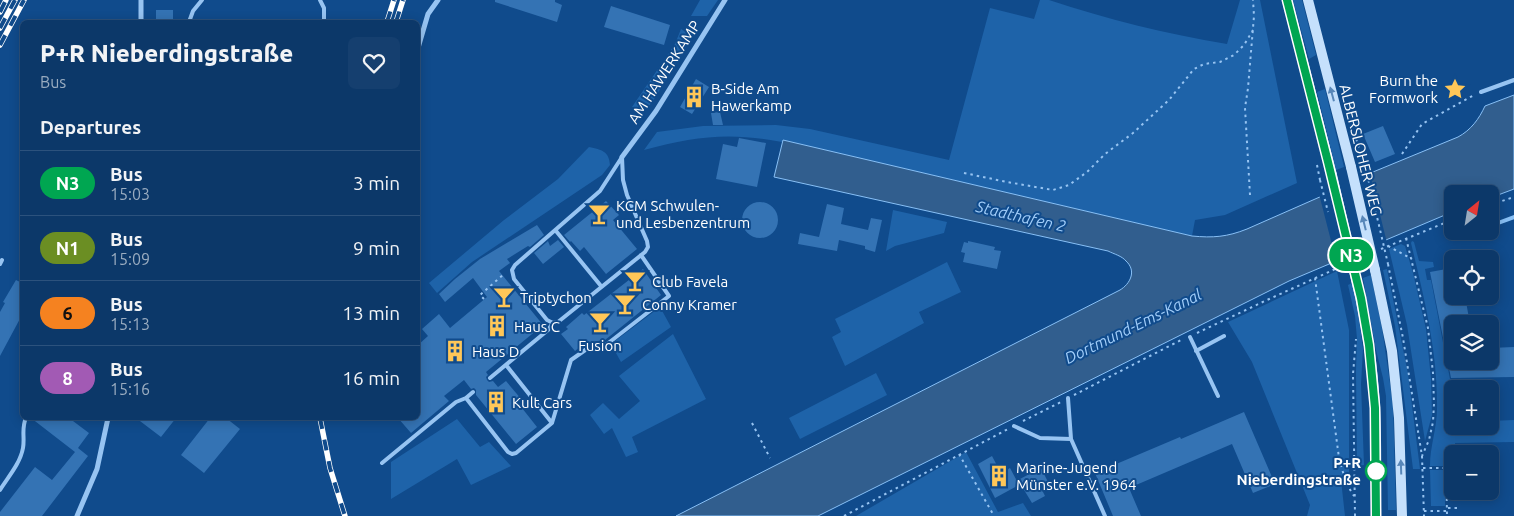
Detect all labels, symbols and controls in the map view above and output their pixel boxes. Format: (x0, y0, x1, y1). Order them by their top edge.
street label: AM HAWERKAMP (624, 17, 704, 127)
button: heart (348, 37, 400, 89)
text: P+R Nieberdingstraße (40, 40, 293, 67)
place label: Burn the Formwork (1369, 72, 1438, 106)
text: Bus (40, 73, 66, 91)
place icon: Burn the Formwork (1442, 76, 1468, 102)
place label: B-Side Am Hawerkamp (711, 80, 792, 114)
street label: ALBERSLOHER WEG (1336, 82, 1386, 218)
building icon: B-Side Am Hawerkamp (681, 84, 707, 110)
one-way arrow (1328, 86, 1336, 101)
text: Departures (40, 116, 141, 138)
text: Bus (110, 163, 143, 185)
text: 3 min (353, 172, 400, 194)
text: N3 (56, 173, 79, 193)
text: 15:03 (110, 185, 150, 203)
north arrow (1444, 185, 1499, 240)
map controls (1444, 185, 1499, 500)
place label: KCM Schwulen- und Lesbenzentrum (616, 197, 750, 231)
water label: Stadthafen 2 (973, 197, 1068, 235)
bar icon: KCM Schwulen- und Lesbenzentrum (586, 201, 612, 227)
one-way arrow (1360, 215, 1368, 230)
text: Bus (110, 228, 143, 250)
text: 9 min (353, 237, 400, 259)
text: N1 (56, 238, 79, 258)
line badge: N3 (1328, 239, 1374, 271)
text: N3 (1339, 245, 1363, 265)
text: 15:09 (110, 250, 150, 268)
button: locate (1444, 250, 1499, 305)
bar icon: Club Favela (622, 268, 648, 294)
place label: Club Favela (652, 273, 728, 290)
bar icon: Triptychon (491, 284, 517, 310)
water label: Dortmund-Ems-Kanal (1062, 285, 1205, 367)
place label: Triptychon (520, 289, 592, 306)
bar icon: Conny Kramer (612, 291, 638, 317)
text: Bus (110, 293, 143, 315)
place label: Conny Kramer (642, 296, 737, 313)
text: 13 min (342, 302, 400, 324)
text: 6 (62, 303, 73, 323)
bar icon: Fusion (587, 309, 613, 335)
building icon: Haus C (484, 313, 510, 339)
text: 15:13 (110, 315, 150, 333)
button: layers (1444, 315, 1499, 370)
place label: Haus C (514, 318, 560, 335)
place label: Fusion (578, 337, 622, 354)
building icon: Haus D (442, 338, 468, 364)
place label: Haus D (472, 343, 519, 360)
text: Bus (110, 358, 143, 380)
text: 16 min (342, 367, 400, 389)
text: 8 (62, 368, 73, 388)
text: 15:16 (110, 380, 150, 398)
button: + (1444, 380, 1499, 435)
building icon: Kult Cars (483, 389, 509, 415)
place label: Kult Cars (512, 394, 572, 411)
button: − (1444, 445, 1499, 500)
place label: P+R Nieberdingstraße (1237, 454, 1361, 488)
place label: Marine-Jugend Münster e.V. 1964 (1016, 459, 1136, 493)
one-way arrow (1397, 459, 1405, 475)
marker: P+R Nieberdingstraße (1365, 460, 1387, 482)
building icon: Marine-Jugend Münster e.V. 1964 (986, 463, 1012, 489)

